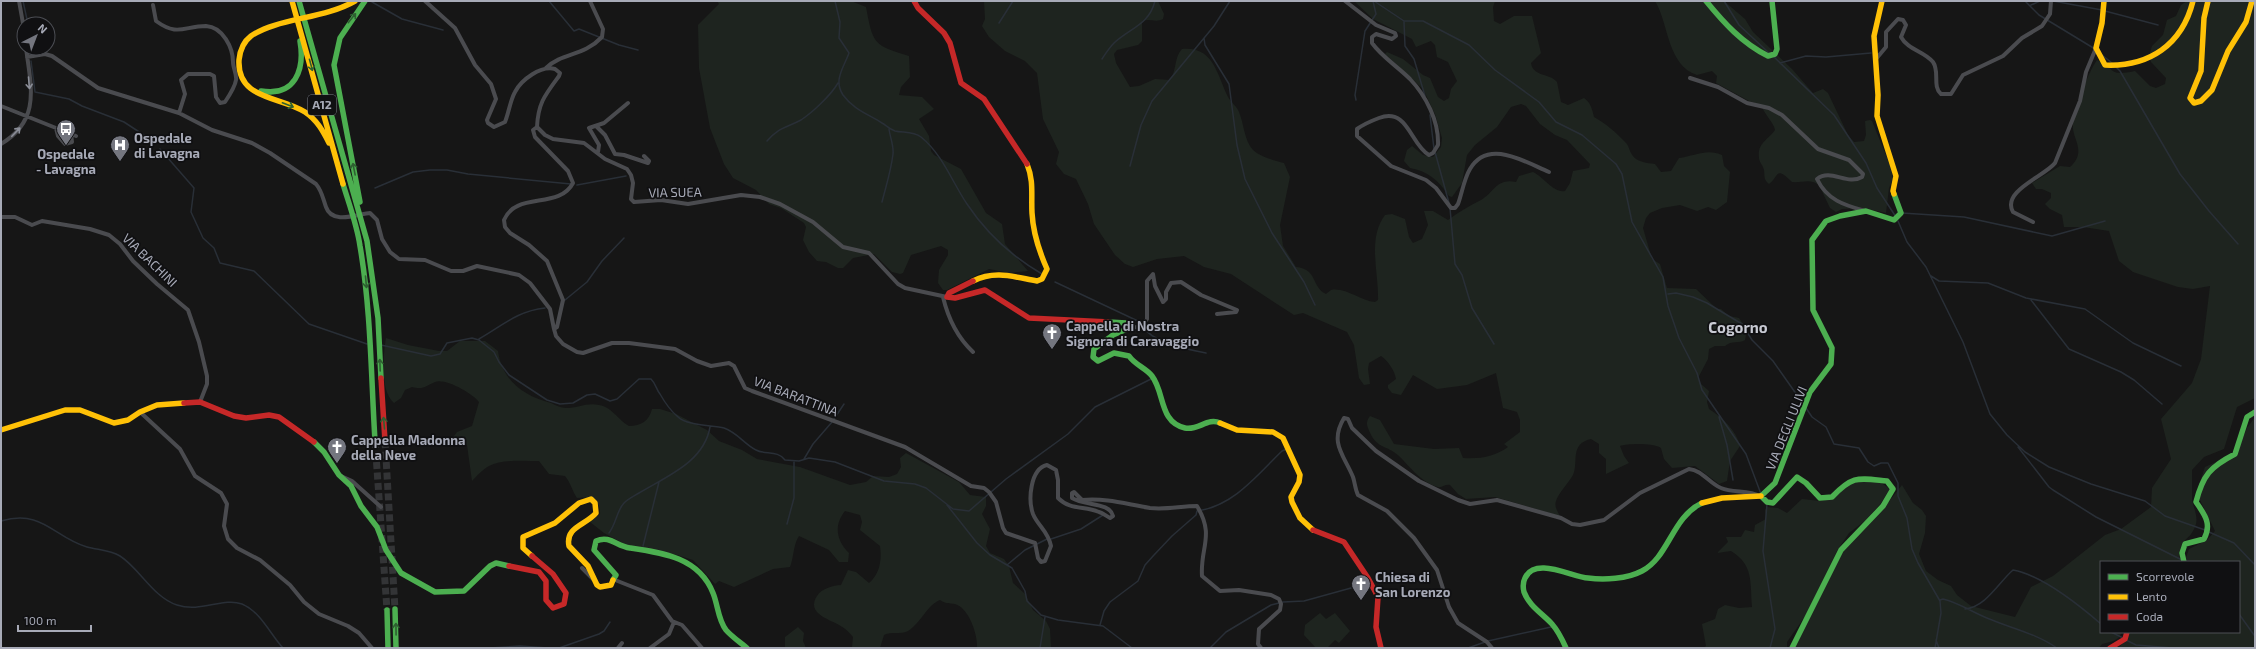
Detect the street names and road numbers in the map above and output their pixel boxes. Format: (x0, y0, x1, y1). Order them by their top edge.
road number: A12 (308, 95, 336, 115)
street label: VIA SUEA (648, 184, 702, 200)
street label: VIA BACHINI (119, 230, 181, 290)
street label: VIA BARATTINA (751, 373, 841, 419)
street label: VIA DEGLI ULIVI (1762, 384, 1810, 472)

